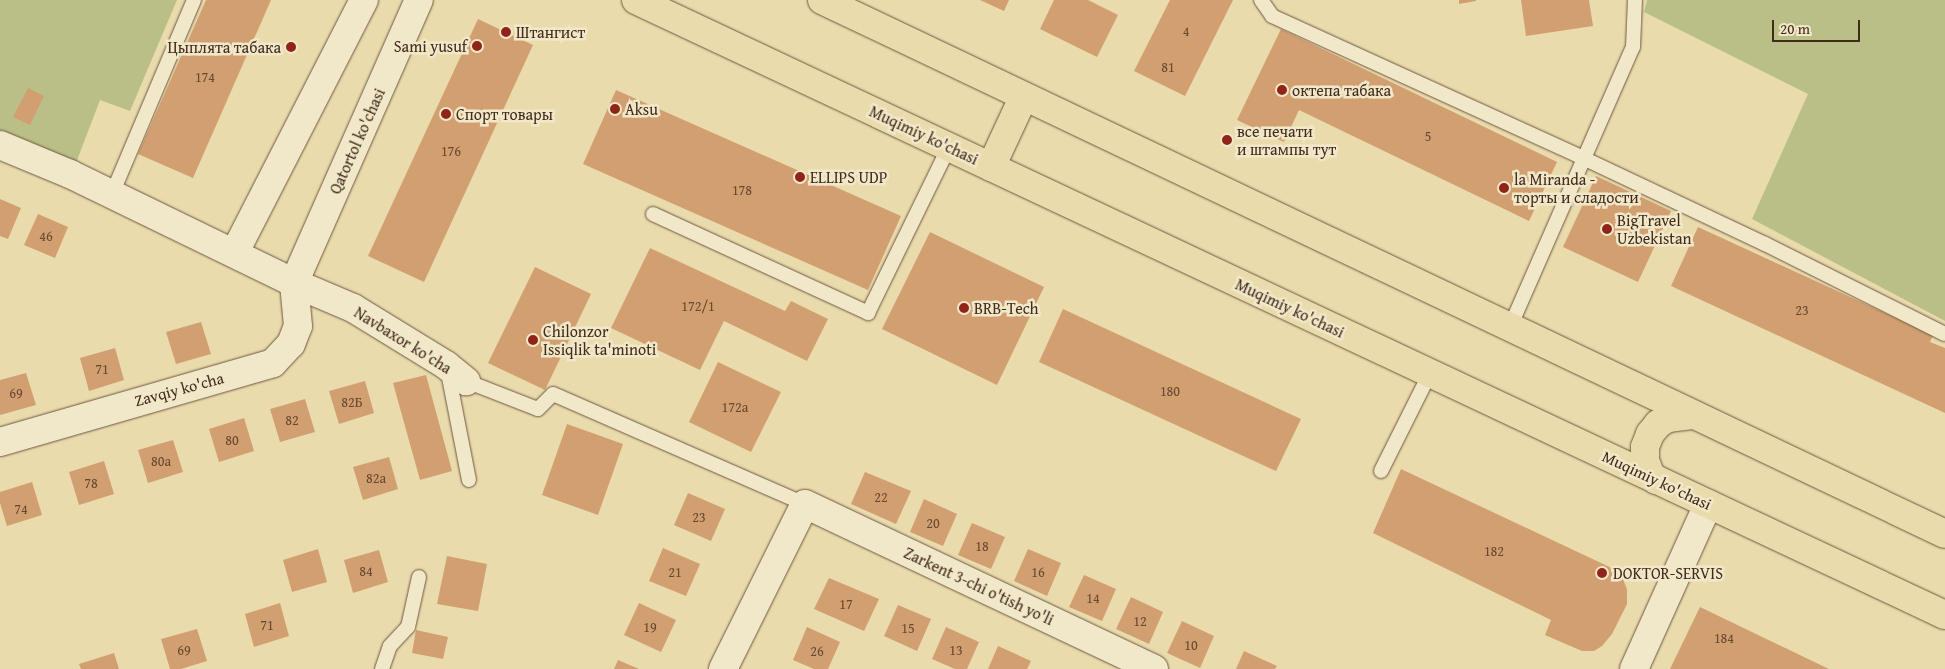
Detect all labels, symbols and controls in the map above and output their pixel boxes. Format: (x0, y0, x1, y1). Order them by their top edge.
scale bar (1775, 10, 1862, 42)
text: 20 m (1780, 18, 1810, 39)
place label: Штангист (516, 22, 585, 42)
house number: 4 (1183, 23, 1189, 39)
marker: Штангист (500, 26, 512, 38)
place label: Sami yusuf (394, 36, 467, 56)
place label: Цыплята табака (168, 37, 281, 57)
marker: Sami yusuf (471, 40, 483, 52)
marker: Цыплята табака (285, 41, 297, 53)
house number: 81 (1161, 59, 1175, 75)
house number: 174 (195, 69, 215, 85)
place label: октепа табака (1292, 80, 1391, 100)
marker: октепа табака (1276, 84, 1288, 96)
street label: Qatortol ko'chasi (325, 85, 389, 197)
place label: Aksu (625, 99, 658, 119)
street label: Muqimiy ko'chasi (866, 101, 982, 169)
marker: Aksu (609, 103, 621, 115)
place label: Спорт товары (456, 104, 553, 124)
marker: Спорт товары (440, 108, 452, 120)
place label: все печати и штампы тут (1237, 121, 1336, 159)
house number: 5 (1425, 128, 1431, 144)
marker: все печати и штампы тут (1221, 134, 1233, 146)
house number: 176 (441, 143, 461, 159)
place label: ELLIPS UDP (810, 167, 887, 187)
place label: la Miranda - торты и сладости (1514, 169, 1639, 207)
marker: ELLIPS UDP (794, 171, 806, 183)
house number: 178 (732, 182, 752, 198)
marker: la Miranda - торты и сладости (1498, 182, 1510, 194)
place label: BigTravel Uzbekistan (1617, 210, 1691, 248)
marker: BigTravel Uzbekistan (1601, 223, 1613, 235)
house number: 46 (39, 228, 53, 244)
street label: Muqimiy ko'chasi (1232, 274, 1348, 342)
house number: 172/1 (681, 298, 715, 314)
place label: BRB-Tech (974, 298, 1039, 318)
street label: Navbaxor ko'cha (351, 302, 455, 378)
marker: BRB-Tech (958, 302, 970, 314)
house number: 23 (1795, 302, 1809, 318)
place label: Chilonzor Issiqlik ta'minoti (543, 321, 656, 359)
marker: Chilonzor Issiqlik ta'minoti (527, 334, 539, 346)
house number: 71 (95, 361, 109, 377)
street label: Zavqiy ko'cha (132, 368, 226, 410)
house number: 180 (1160, 383, 1180, 399)
house number: 69 (9, 385, 23, 401)
house number: 82Б (341, 394, 363, 410)
house number: 172a (722, 399, 748, 415)
house number: 82 (285, 412, 299, 428)
house number: 80 (225, 432, 239, 448)
street label: Muqimiy ko'chasi (1599, 446, 1715, 514)
house number: 80a (151, 453, 171, 469)
house number: 82a (366, 470, 386, 486)
house number: 78 (84, 475, 98, 491)
house number: 22 (874, 489, 888, 505)
house number: 74 (14, 501, 28, 517)
house number: 23 (692, 509, 706, 525)
house number: 20 (926, 515, 940, 531)
house number: 18 (975, 538, 989, 554)
street label: Zarkent 3-chi o'tish yo'li (901, 543, 1057, 629)
house number: 182 (1484, 543, 1504, 559)
house number: 84 (359, 563, 373, 579)
place label: DOKTOR-SERVIS (1613, 563, 1723, 583)
house number: 21 (668, 564, 682, 580)
house number: 16 (1031, 564, 1045, 580)
marker: DOKTOR-SERVIS (1595, 566, 1609, 580)
house number: 14 (1086, 590, 1100, 606)
house number: 17 (839, 596, 853, 612)
house number: 12 (1133, 613, 1147, 629)
house number: 71 (260, 617, 274, 633)
house number: 19 (643, 619, 657, 635)
house number: 15 (901, 620, 915, 636)
house number: 184 (1714, 630, 1734, 646)
house number: 10 (1184, 637, 1198, 653)
house number: 69 (177, 642, 191, 658)
house number: 13 (949, 642, 963, 658)
house number: 26 (810, 643, 824, 659)

